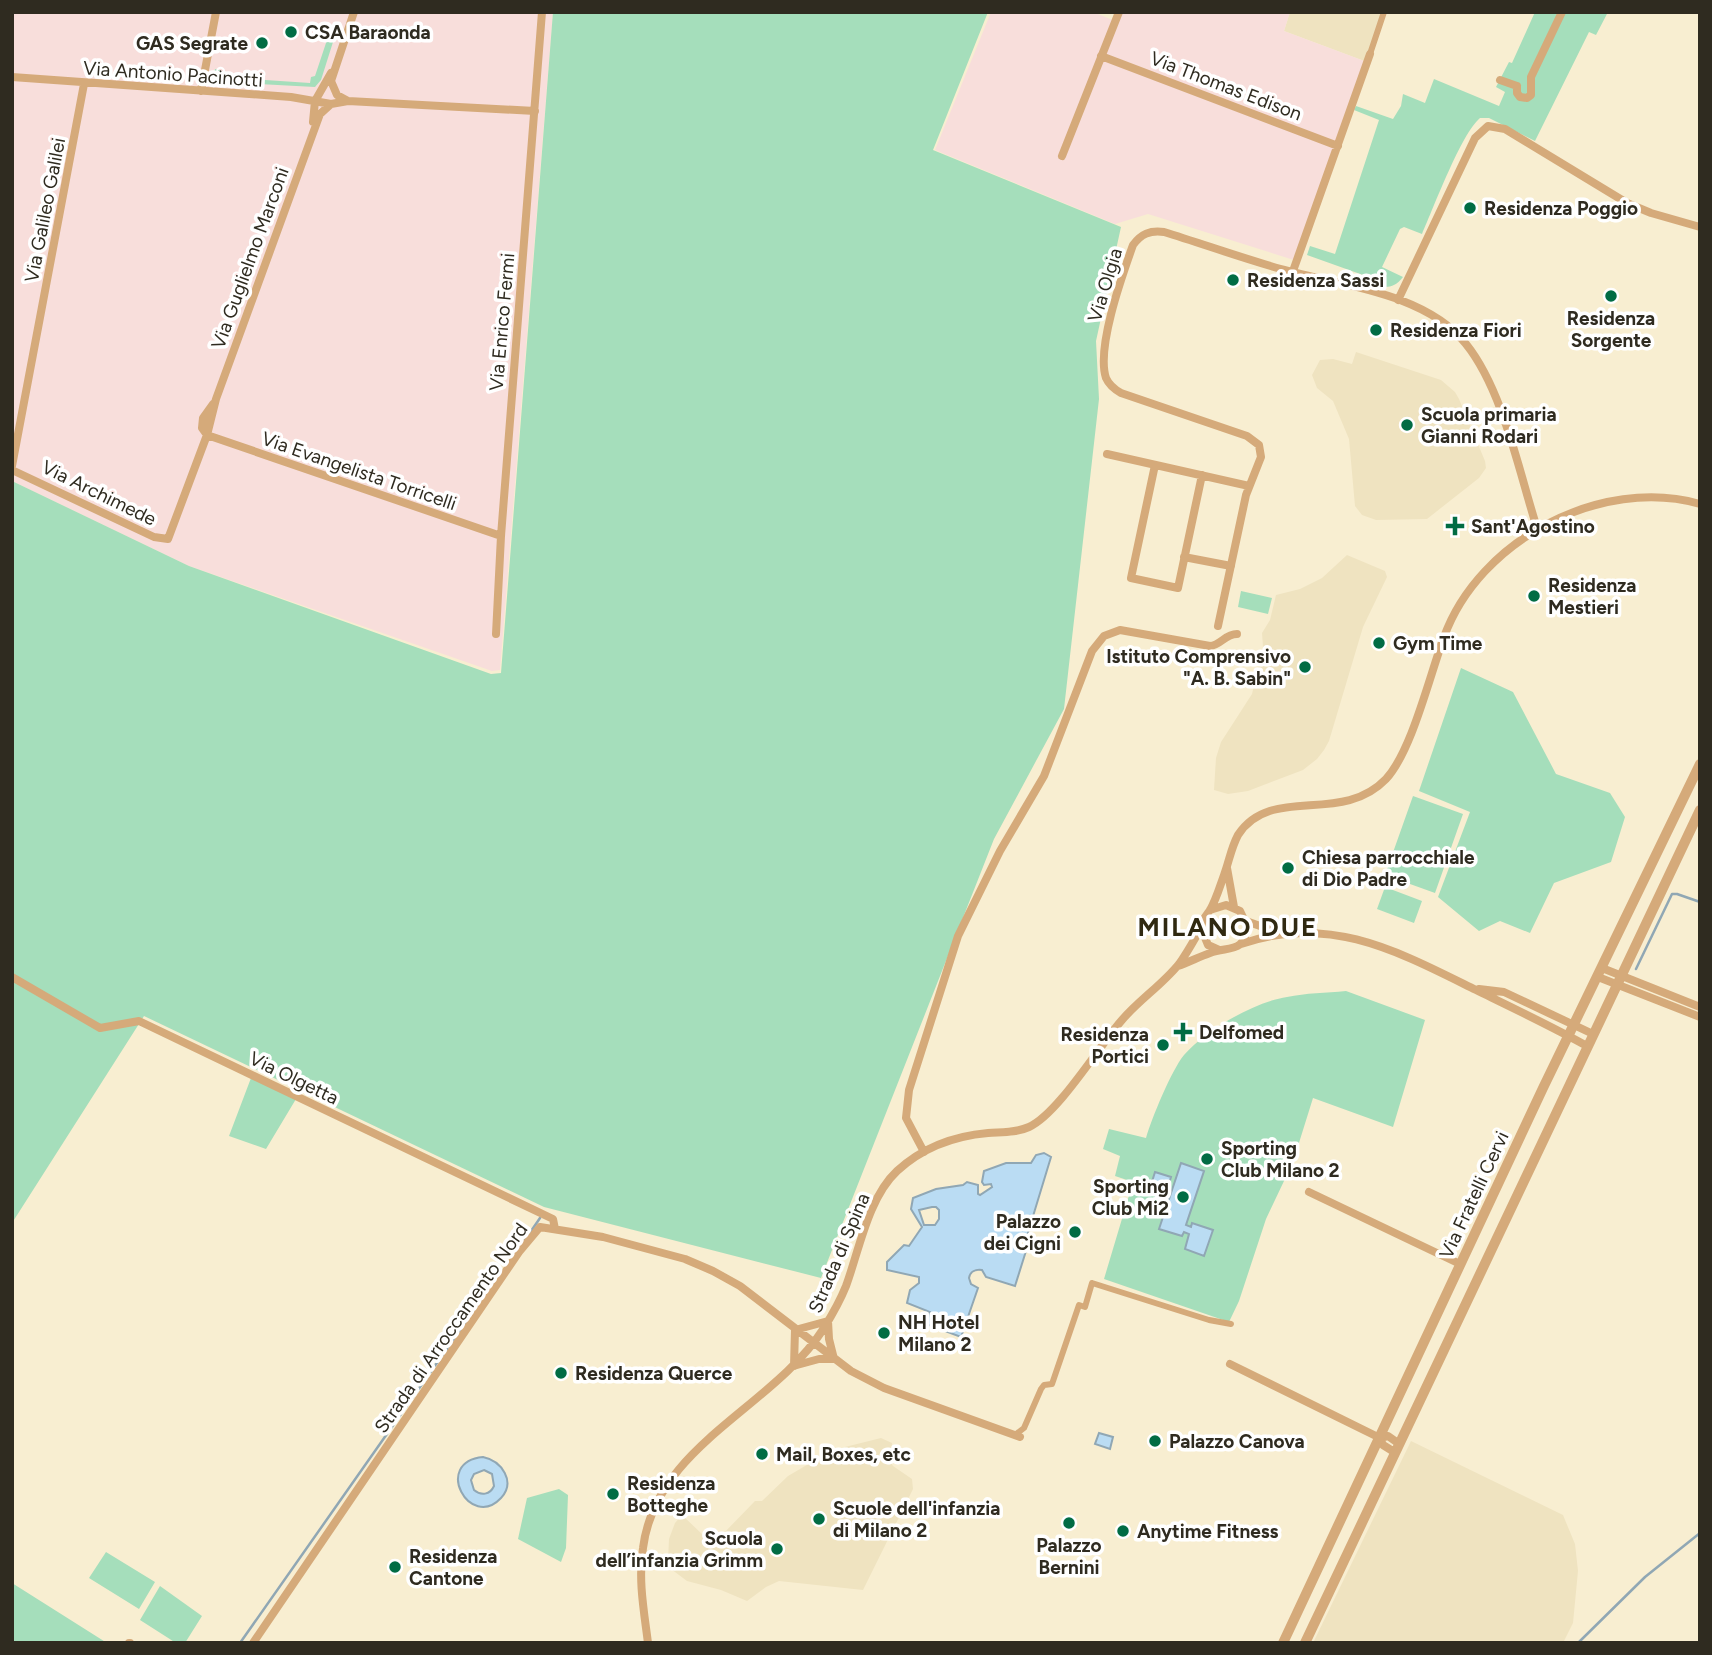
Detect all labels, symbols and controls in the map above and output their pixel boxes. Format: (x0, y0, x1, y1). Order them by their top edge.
place label: CSA Baraonda (305, 21, 431, 44)
marker: CSA Baraonda (283, 24, 299, 40)
place label: GAS Segrate (136, 32, 248, 55)
marker: GAS Segrate (254, 35, 270, 51)
street label: Via Thomas Edison (1147, 46, 1305, 126)
street label: Via Antonio Pacinotti (82, 56, 264, 92)
street label: Via Galileo Galilei (20, 136, 70, 284)
street label: Via Guglielmo Marconi (206, 164, 294, 352)
place label: Residenza Poggio (1484, 197, 1638, 220)
marker: Residenza Poggio (1462, 200, 1478, 216)
street label: Via Olgia (1083, 245, 1127, 325)
street label: Via Enrico Fermi (485, 252, 519, 392)
place label: Residenza Sassi (1247, 269, 1384, 292)
marker: Residenza Sassi (1225, 272, 1241, 288)
marker: Residenza Sorgente (1603, 288, 1619, 304)
place label: Residenza Sorgente (1567, 307, 1655, 352)
place label: Residenza Fiori (1390, 319, 1522, 342)
marker: Residenza Fiori (1368, 322, 1384, 338)
place label: Scuola primaria Gianni Rodari (1421, 403, 1557, 448)
marker: Scuola primaria Gianni Rodari (1399, 417, 1415, 433)
street label: Via Evangelista Torricelli (259, 427, 459, 515)
street label: Via Archimede (38, 455, 160, 531)
place label: Sant'Agostino (1471, 515, 1595, 538)
marker: Sant'Agostino (1445, 516, 1465, 536)
place label: Residenza Mestieri (1548, 574, 1636, 619)
marker: Residenza Mestieri (1526, 588, 1542, 604)
place label: Gym Time (1393, 632, 1483, 655)
marker: Gym Time (1371, 635, 1387, 651)
place label: Istituto Comprensivo "A. B. Sabin" (1106, 645, 1291, 690)
marker: Istituto Comprensivo "A. B. Sabin" (1297, 659, 1313, 675)
place label: Chiesa parrocchiale di Dio Padre (1302, 846, 1475, 891)
marker: Chiesa parrocchiale di Dio Padre (1280, 860, 1296, 876)
district label: MILANO DUE (1138, 911, 1318, 943)
place label: Delfomed (1199, 1021, 1284, 1044)
marker: Delfomed (1173, 1022, 1193, 1042)
place label: Residenza Portici (1061, 1023, 1149, 1068)
marker: Residenza Portici (1155, 1037, 1171, 1053)
street label: Via Olgetta (246, 1047, 342, 1109)
street label: Via Fratelli Cervi (1434, 1128, 1514, 1262)
place label: Sporting Club Milano 2 (1221, 1137, 1340, 1182)
marker: Sporting Club Milano 2 (1199, 1151, 1215, 1167)
place label: Sporting Club Mi2 (1092, 1175, 1169, 1220)
street label: Strada di Spina (803, 1189, 875, 1317)
marker: Sporting Club Mi2 (1175, 1189, 1191, 1205)
place label: Palazzo dei Cigni (984, 1210, 1061, 1255)
street label: Strada di Arroccamento Nord (370, 1219, 532, 1437)
marker: Palazzo dei Cigni (1067, 1224, 1083, 1240)
place label: NH Hotel Milano 2 (898, 1311, 979, 1356)
marker: NH Hotel Milano 2 (876, 1325, 892, 1341)
place label: Residenza Querce (575, 1362, 733, 1385)
marker: Residenza Querce (553, 1365, 569, 1381)
place label: Palazzo Canova (1169, 1430, 1305, 1453)
marker: Palazzo Canova (1147, 1433, 1163, 1449)
place label: Mail, Boxes, etc (776, 1443, 911, 1466)
marker: Mail, Boxes, etc (754, 1446, 770, 1462)
place label: Residenza Botteghe (627, 1472, 715, 1517)
marker: Residenza Botteghe (605, 1486, 621, 1502)
place label: Scuole dell'infanzia di Milano 2 (833, 1497, 1000, 1542)
marker: Scuole dell'infanzia di Milano 2 (811, 1511, 827, 1527)
marker: Palazzo Bernini (1061, 1515, 1077, 1531)
place label: Anytime Fitness (1137, 1520, 1279, 1543)
marker: Anytime Fitness (1115, 1523, 1131, 1539)
place label: Scuola dell’infanzia Grimm (596, 1527, 763, 1572)
place label: Palazzo Bernini (1036, 1534, 1102, 1579)
marker: Scuola dell’infanzia Grimm (769, 1541, 785, 1557)
place label: Residenza Cantone (409, 1545, 497, 1590)
marker: Residenza Cantone (387, 1559, 403, 1575)

